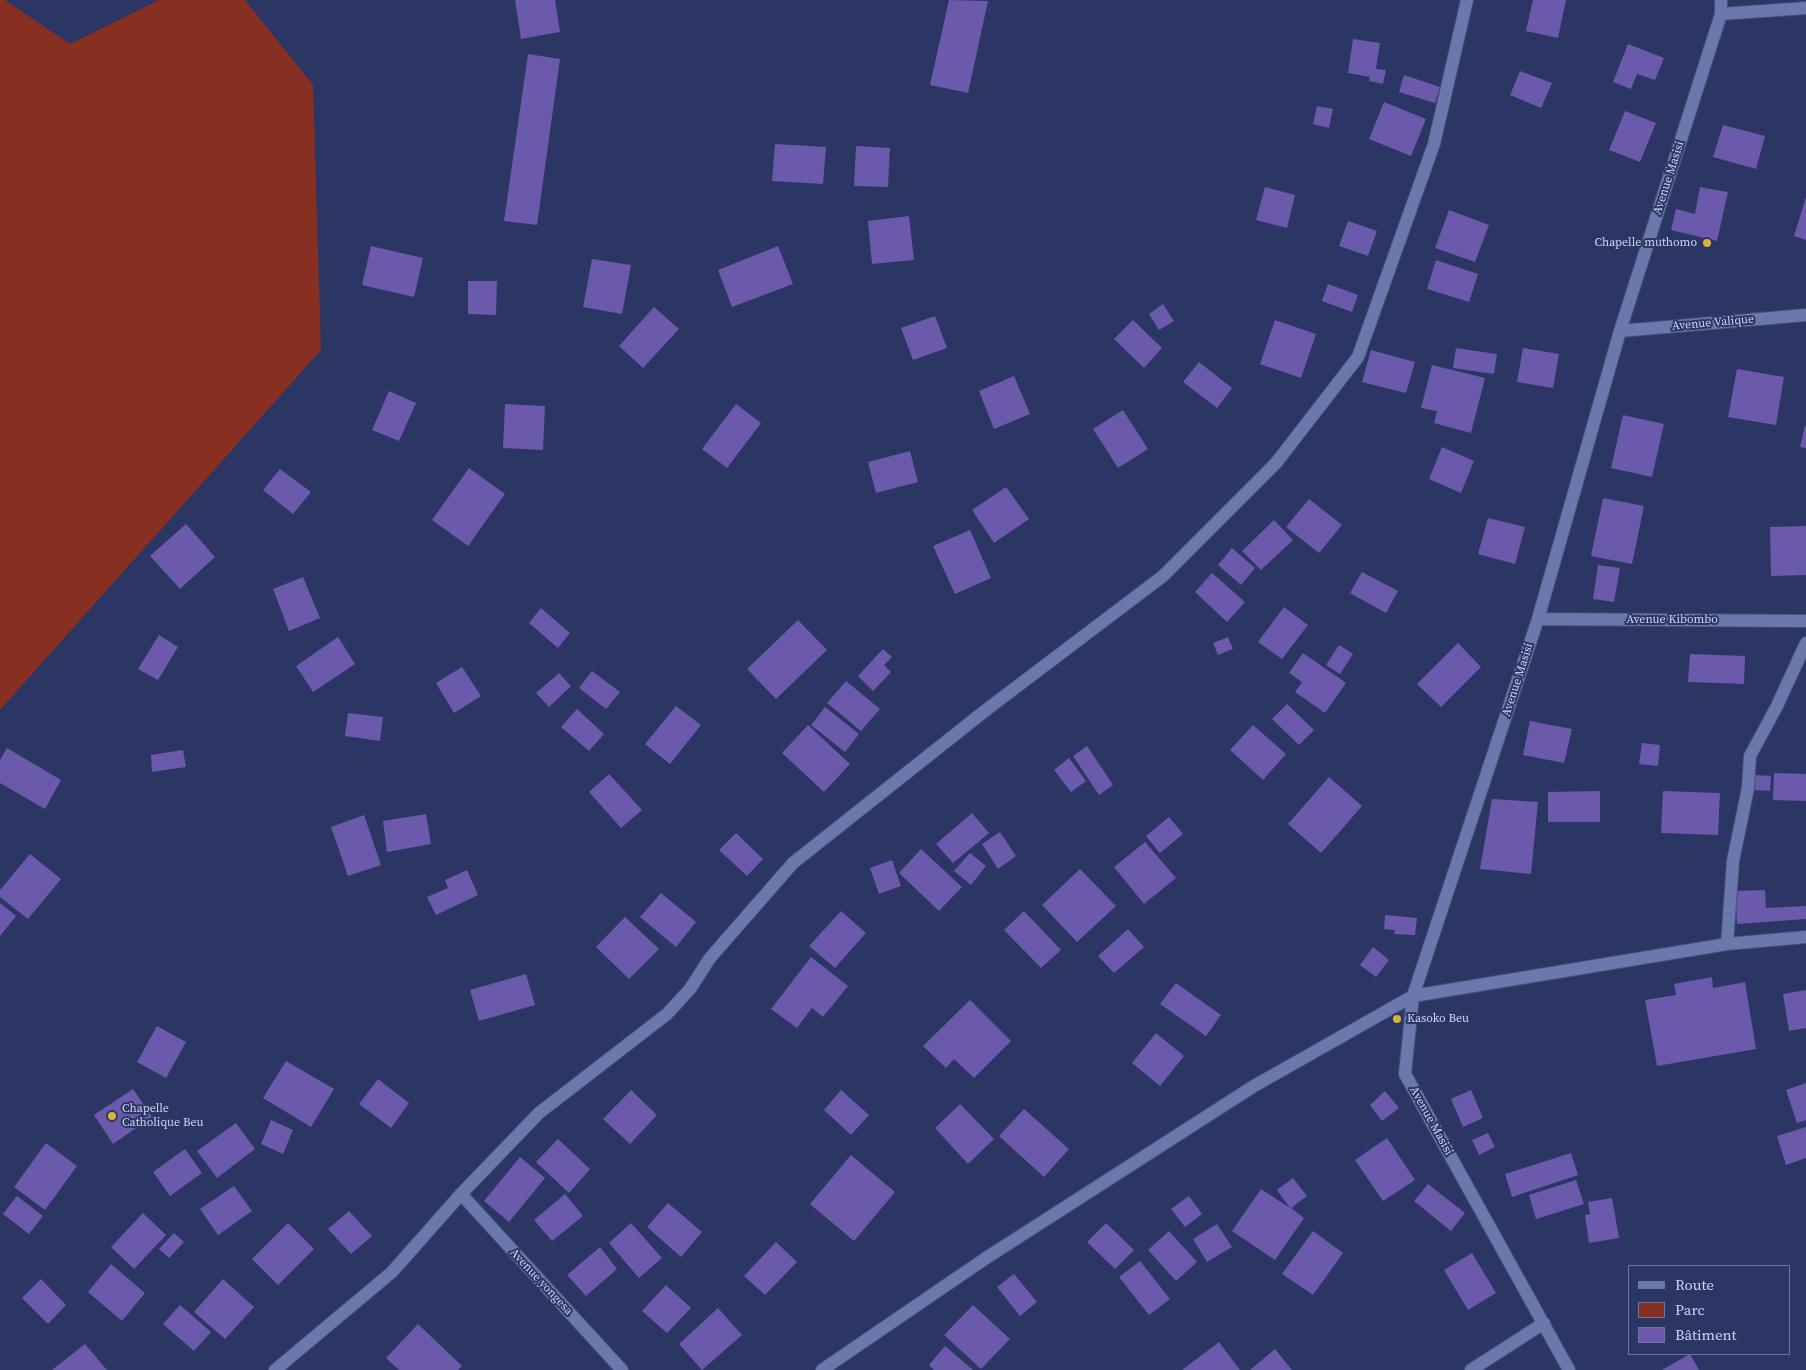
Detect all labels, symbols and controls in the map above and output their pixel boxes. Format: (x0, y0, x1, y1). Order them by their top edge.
street label: Avenue Masisi (1650, 139, 1688, 217)
place label: Chapelle muthomo (1594, 236, 1697, 250)
marker: Chapelle muthomo (1701, 237, 1713, 249)
street label: Avenue Valique (1671, 312, 1755, 334)
street label: Avenue Kibombo (1626, 613, 1718, 627)
street label: Avenue Masisi (1499, 641, 1537, 719)
place label: Kasoko Beu (1407, 1012, 1469, 1026)
marker: Kasoko Beu (1391, 1013, 1403, 1025)
street label: Avenue Masisi (1406, 1084, 1456, 1158)
place label: Chapelle Catholique Beu (122, 1102, 204, 1130)
marker: Chapelle Catholique Beu (106, 1110, 118, 1122)
street label: Avenue yongesa (507, 1246, 575, 1318)
legend (1628, 1265, 1791, 1355)
text: Route (1675, 1274, 1714, 1295)
text: Parc (1675, 1299, 1705, 1320)
text: Bâtiment (1675, 1324, 1736, 1345)

